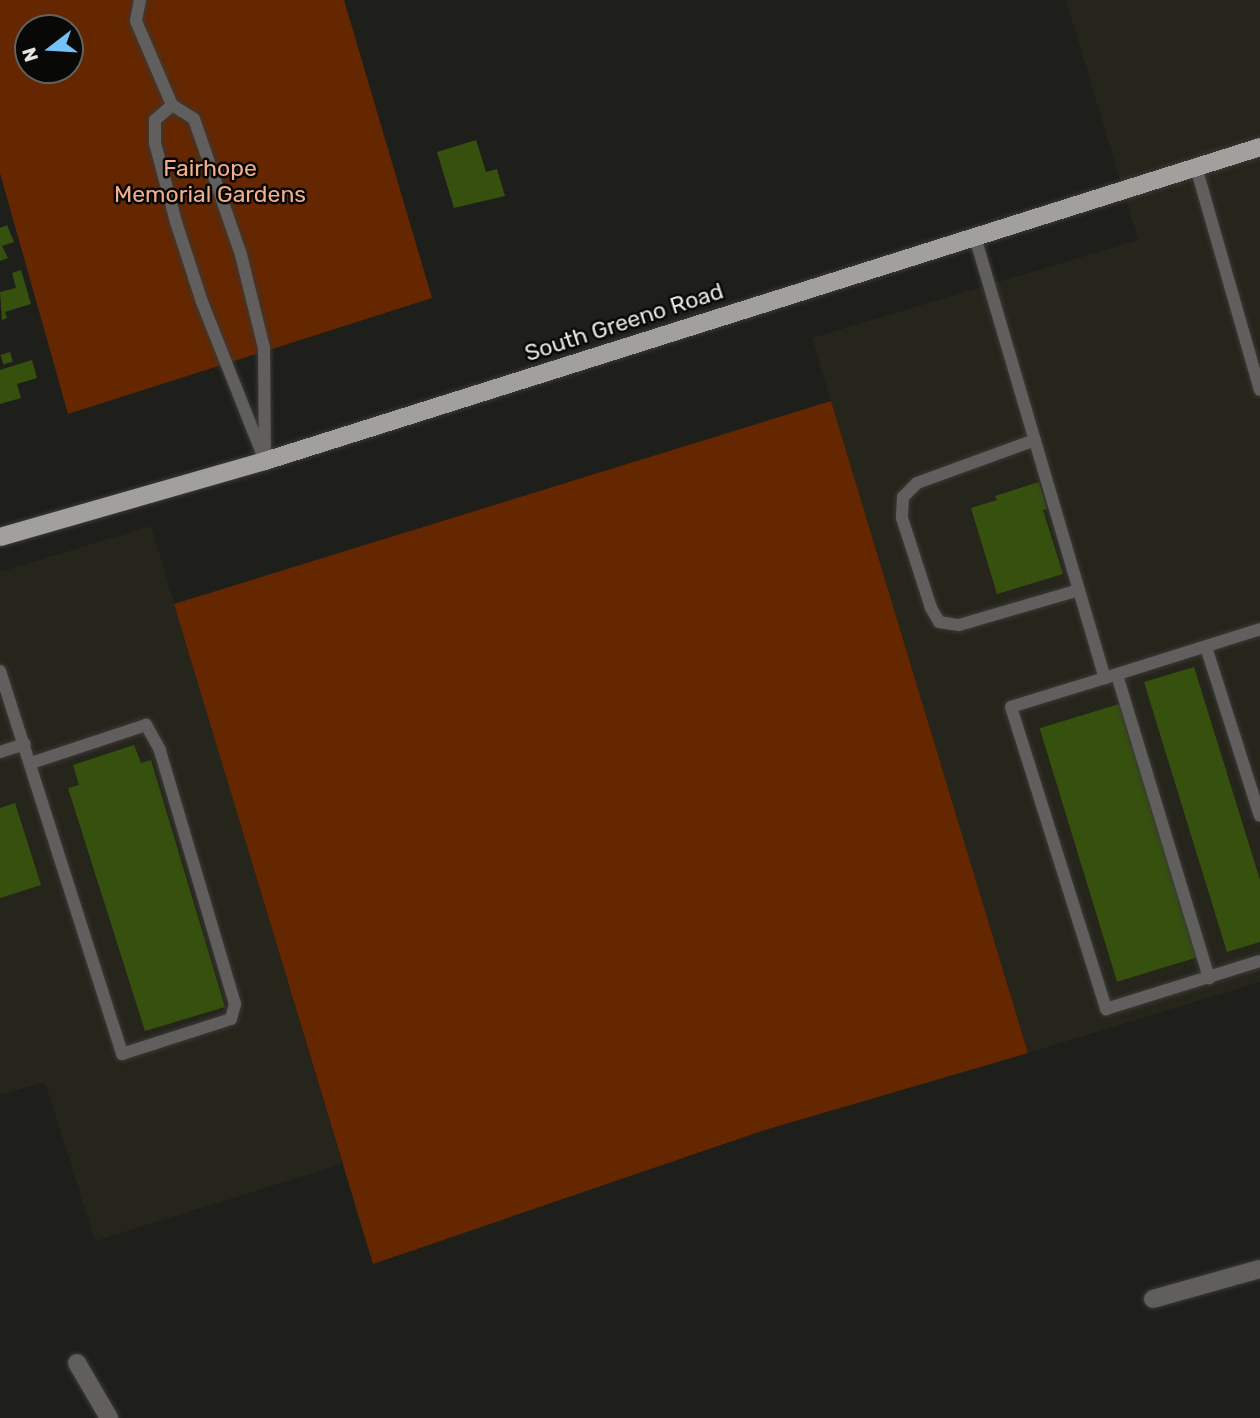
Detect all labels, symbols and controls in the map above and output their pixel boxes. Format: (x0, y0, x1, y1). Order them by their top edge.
north arrow (14, 14, 84, 84)
text: N (17, 45, 43, 65)
park label: Fairhope Memorial Gardens (114, 154, 306, 208)
street label: South Greeno Road (521, 277, 727, 367)

